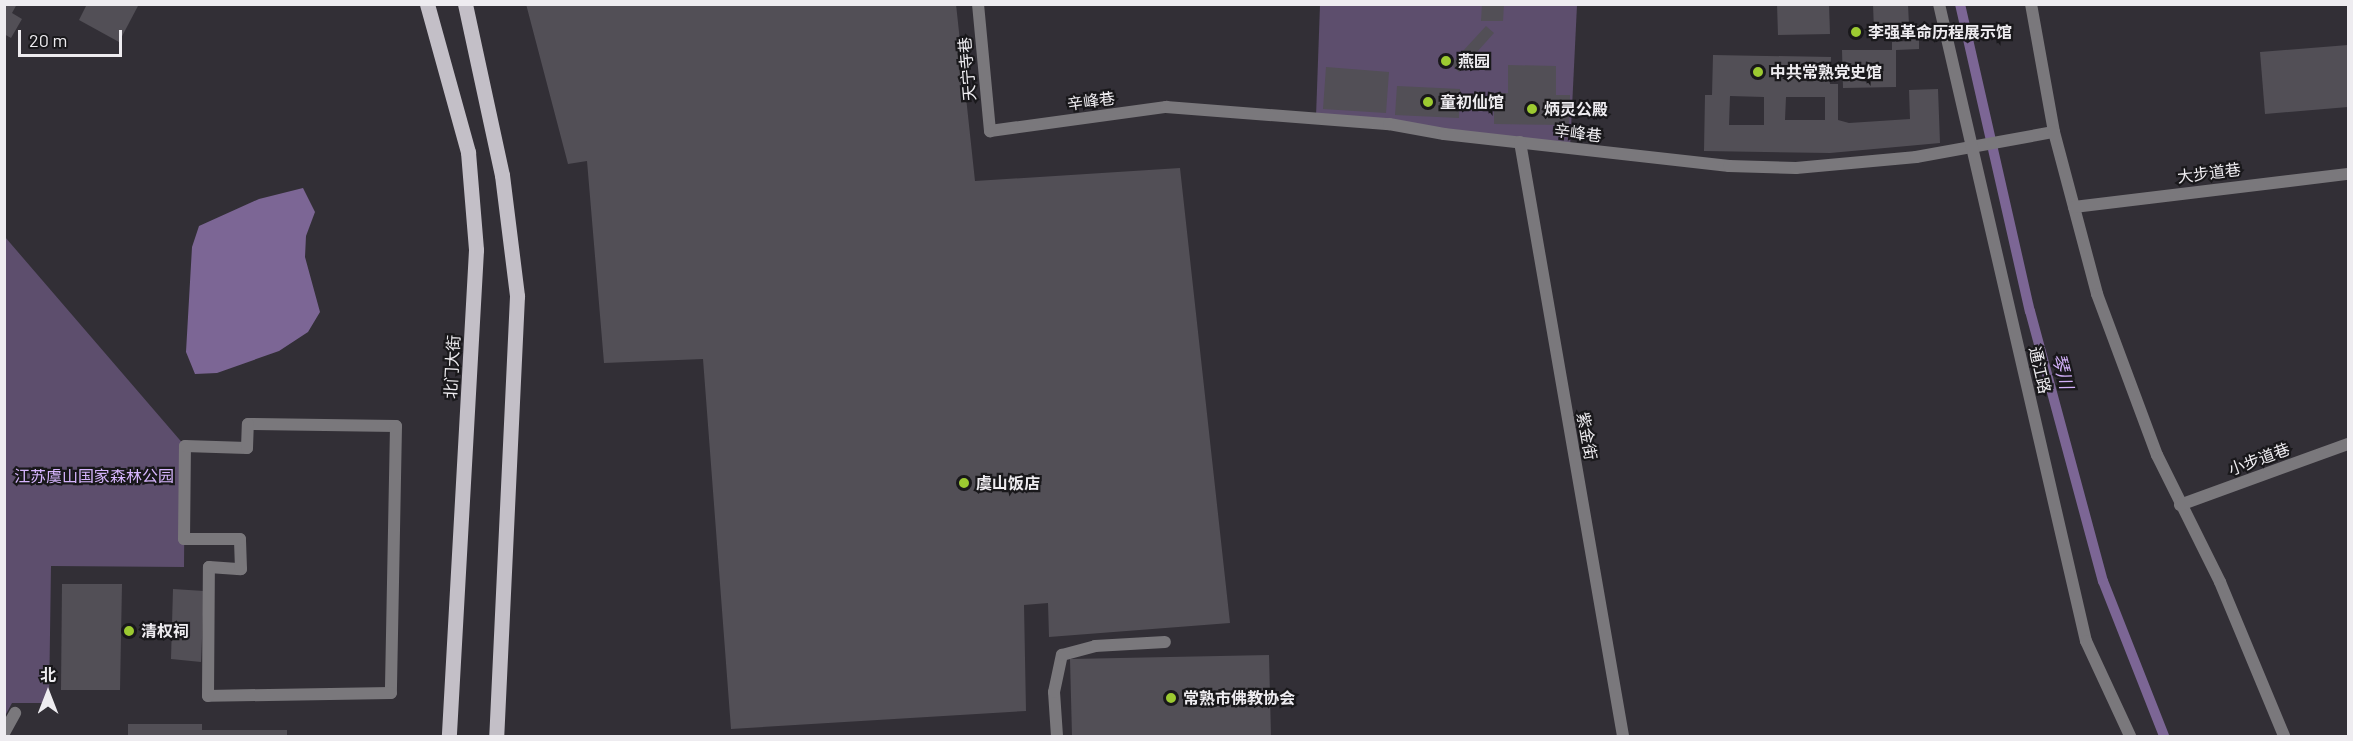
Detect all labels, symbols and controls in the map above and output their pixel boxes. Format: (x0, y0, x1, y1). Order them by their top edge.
scale bar (21, 18, 124, 56)
place label: 李强革命历程展示馆 (1868, 22, 2012, 42)
marker: 李强革命历程展示馆 (1849, 25, 1863, 39)
text: 20 m (29, 29, 67, 51)
street label: 天宁寺巷 (955, 36, 979, 102)
place label: 燕园 (1458, 51, 1490, 71)
marker: 燕园 (1439, 54, 1453, 68)
place label: 中共常熟党史馆 (1770, 62, 1882, 82)
marker: 中共常熟党史馆 (1751, 65, 1765, 79)
street label: 辛峰巷 (1066, 88, 1116, 114)
place label: 童初仙馆 (1440, 92, 1504, 112)
marker: 童初仙馆 (1421, 95, 1435, 109)
place label: 炳灵公殿 (1544, 99, 1608, 119)
marker: 炳灵公殿 (1525, 102, 1539, 116)
street label: 辛峰巷 (1553, 121, 1603, 145)
street label: 大步道巷 (2176, 160, 2242, 186)
street label: 北门大街 (441, 335, 463, 399)
street label: 通江路 (2025, 344, 2055, 396)
water label: 琴川 (2048, 351, 2078, 391)
street label: 紫金街 (1573, 411, 1601, 461)
street label: 小步道巷 (2226, 439, 2292, 479)
park label: 江苏虞山国家森林公园 (14, 466, 174, 486)
place label: 虞山饭店 (976, 473, 1040, 493)
marker: 虞山饭店 (957, 476, 971, 490)
place label: 清权祠 (141, 621, 189, 641)
marker: 清权祠 (122, 624, 136, 638)
north arrow (18, 663, 78, 723)
text: 北 (40, 665, 56, 684)
place label: 常熟市佛教协会 (1183, 688, 1295, 708)
marker: 常熟市佛教协会 (1164, 691, 1178, 705)

